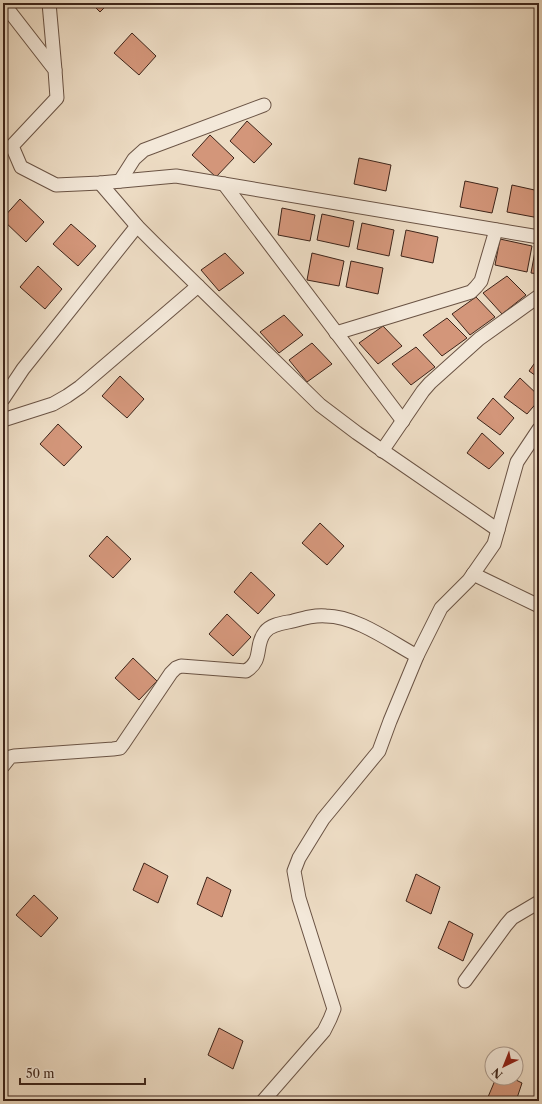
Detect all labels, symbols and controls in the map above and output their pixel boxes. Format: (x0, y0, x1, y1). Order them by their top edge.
north arrow (484, 1046, 524, 1086)
scale bar (20, 1060, 145, 1086)
text: N (489, 1065, 505, 1082)
text: 50 m (26, 1066, 55, 1081)

